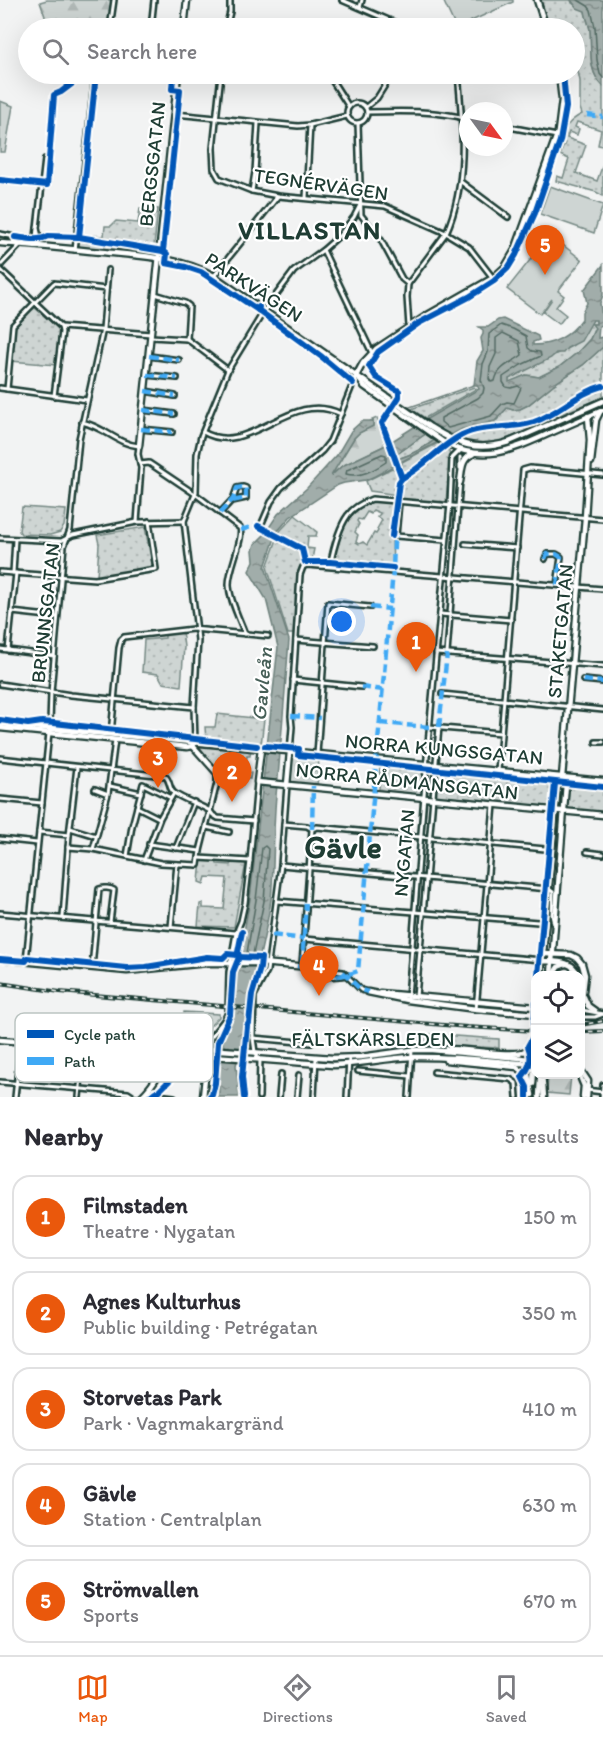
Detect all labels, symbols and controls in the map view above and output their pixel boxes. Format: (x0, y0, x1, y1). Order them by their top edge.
search box (18, 18, 585, 84)
icon: search (39, 35, 72, 68)
text: Search here (87, 38, 197, 65)
street label: BERGSGATAN (134, 100, 170, 228)
north arrow (459, 102, 513, 156)
street label: TEGNÉRVÄGEN (252, 163, 390, 205)
district label: VILLASTAN (238, 214, 382, 246)
pin: 5 (526, 226, 564, 275)
street label: PARKVÄGEN (201, 247, 307, 327)
street label: BRUNNSGATAN (26, 542, 64, 684)
street label: STAKETGATAN (542, 563, 578, 699)
your location (327, 607, 356, 636)
pin: 1 (396, 622, 436, 672)
water label: Gavleån (246, 645, 277, 722)
street label: NORRA KUNGSGATAN (344, 728, 544, 770)
pin: 3 (138, 738, 178, 788)
pin: 2 (212, 752, 252, 802)
street label: NORRA RÅDMANSGATAN (295, 757, 519, 805)
street label: NYGATAN (388, 808, 420, 898)
district label: Gävle (304, 828, 382, 866)
pin: 4 (300, 946, 338, 996)
map controls (531, 971, 585, 1079)
button: locate (531, 971, 585, 1025)
legend (15, 1013, 213, 1082)
text: Cycle path (64, 1025, 136, 1044)
button: layers (531, 1025, 585, 1079)
street label: FÄLTSKÄRSLEDEN (292, 1027, 454, 1051)
text: Path (64, 1052, 95, 1071)
text: Nearby (24, 1120, 103, 1152)
text: 5 results (505, 1124, 579, 1148)
text: Filmstaden (83, 1192, 188, 1219)
text: 1 (41, 1205, 50, 1229)
text: 150 m (524, 1205, 577, 1229)
text: Theatre · Nygatan (83, 1219, 235, 1243)
text: Agnes Kulturhus (83, 1288, 241, 1315)
text: 2 (40, 1301, 51, 1325)
text: 350 m (522, 1301, 577, 1325)
text: Public building · Petrégatan (83, 1315, 318, 1339)
text: Storvetas Park (83, 1384, 222, 1411)
text: 3 (40, 1397, 51, 1421)
text: 410 m (522, 1397, 577, 1421)
text: Park · Vagnmakargränd (83, 1411, 284, 1435)
text: Gävle (83, 1480, 136, 1507)
text: 4 (39, 1493, 52, 1517)
text: 630 m (522, 1493, 577, 1517)
text: Station · Centralplan (83, 1507, 262, 1531)
text: Strömvallen (83, 1576, 199, 1603)
text: 5 (40, 1589, 51, 1613)
text: 670 m (523, 1589, 577, 1613)
text: Sports (83, 1603, 139, 1627)
tab: Map (76, 1671, 109, 1726)
tab: Directions (262, 1671, 333, 1726)
tab: Saved (486, 1671, 527, 1726)

